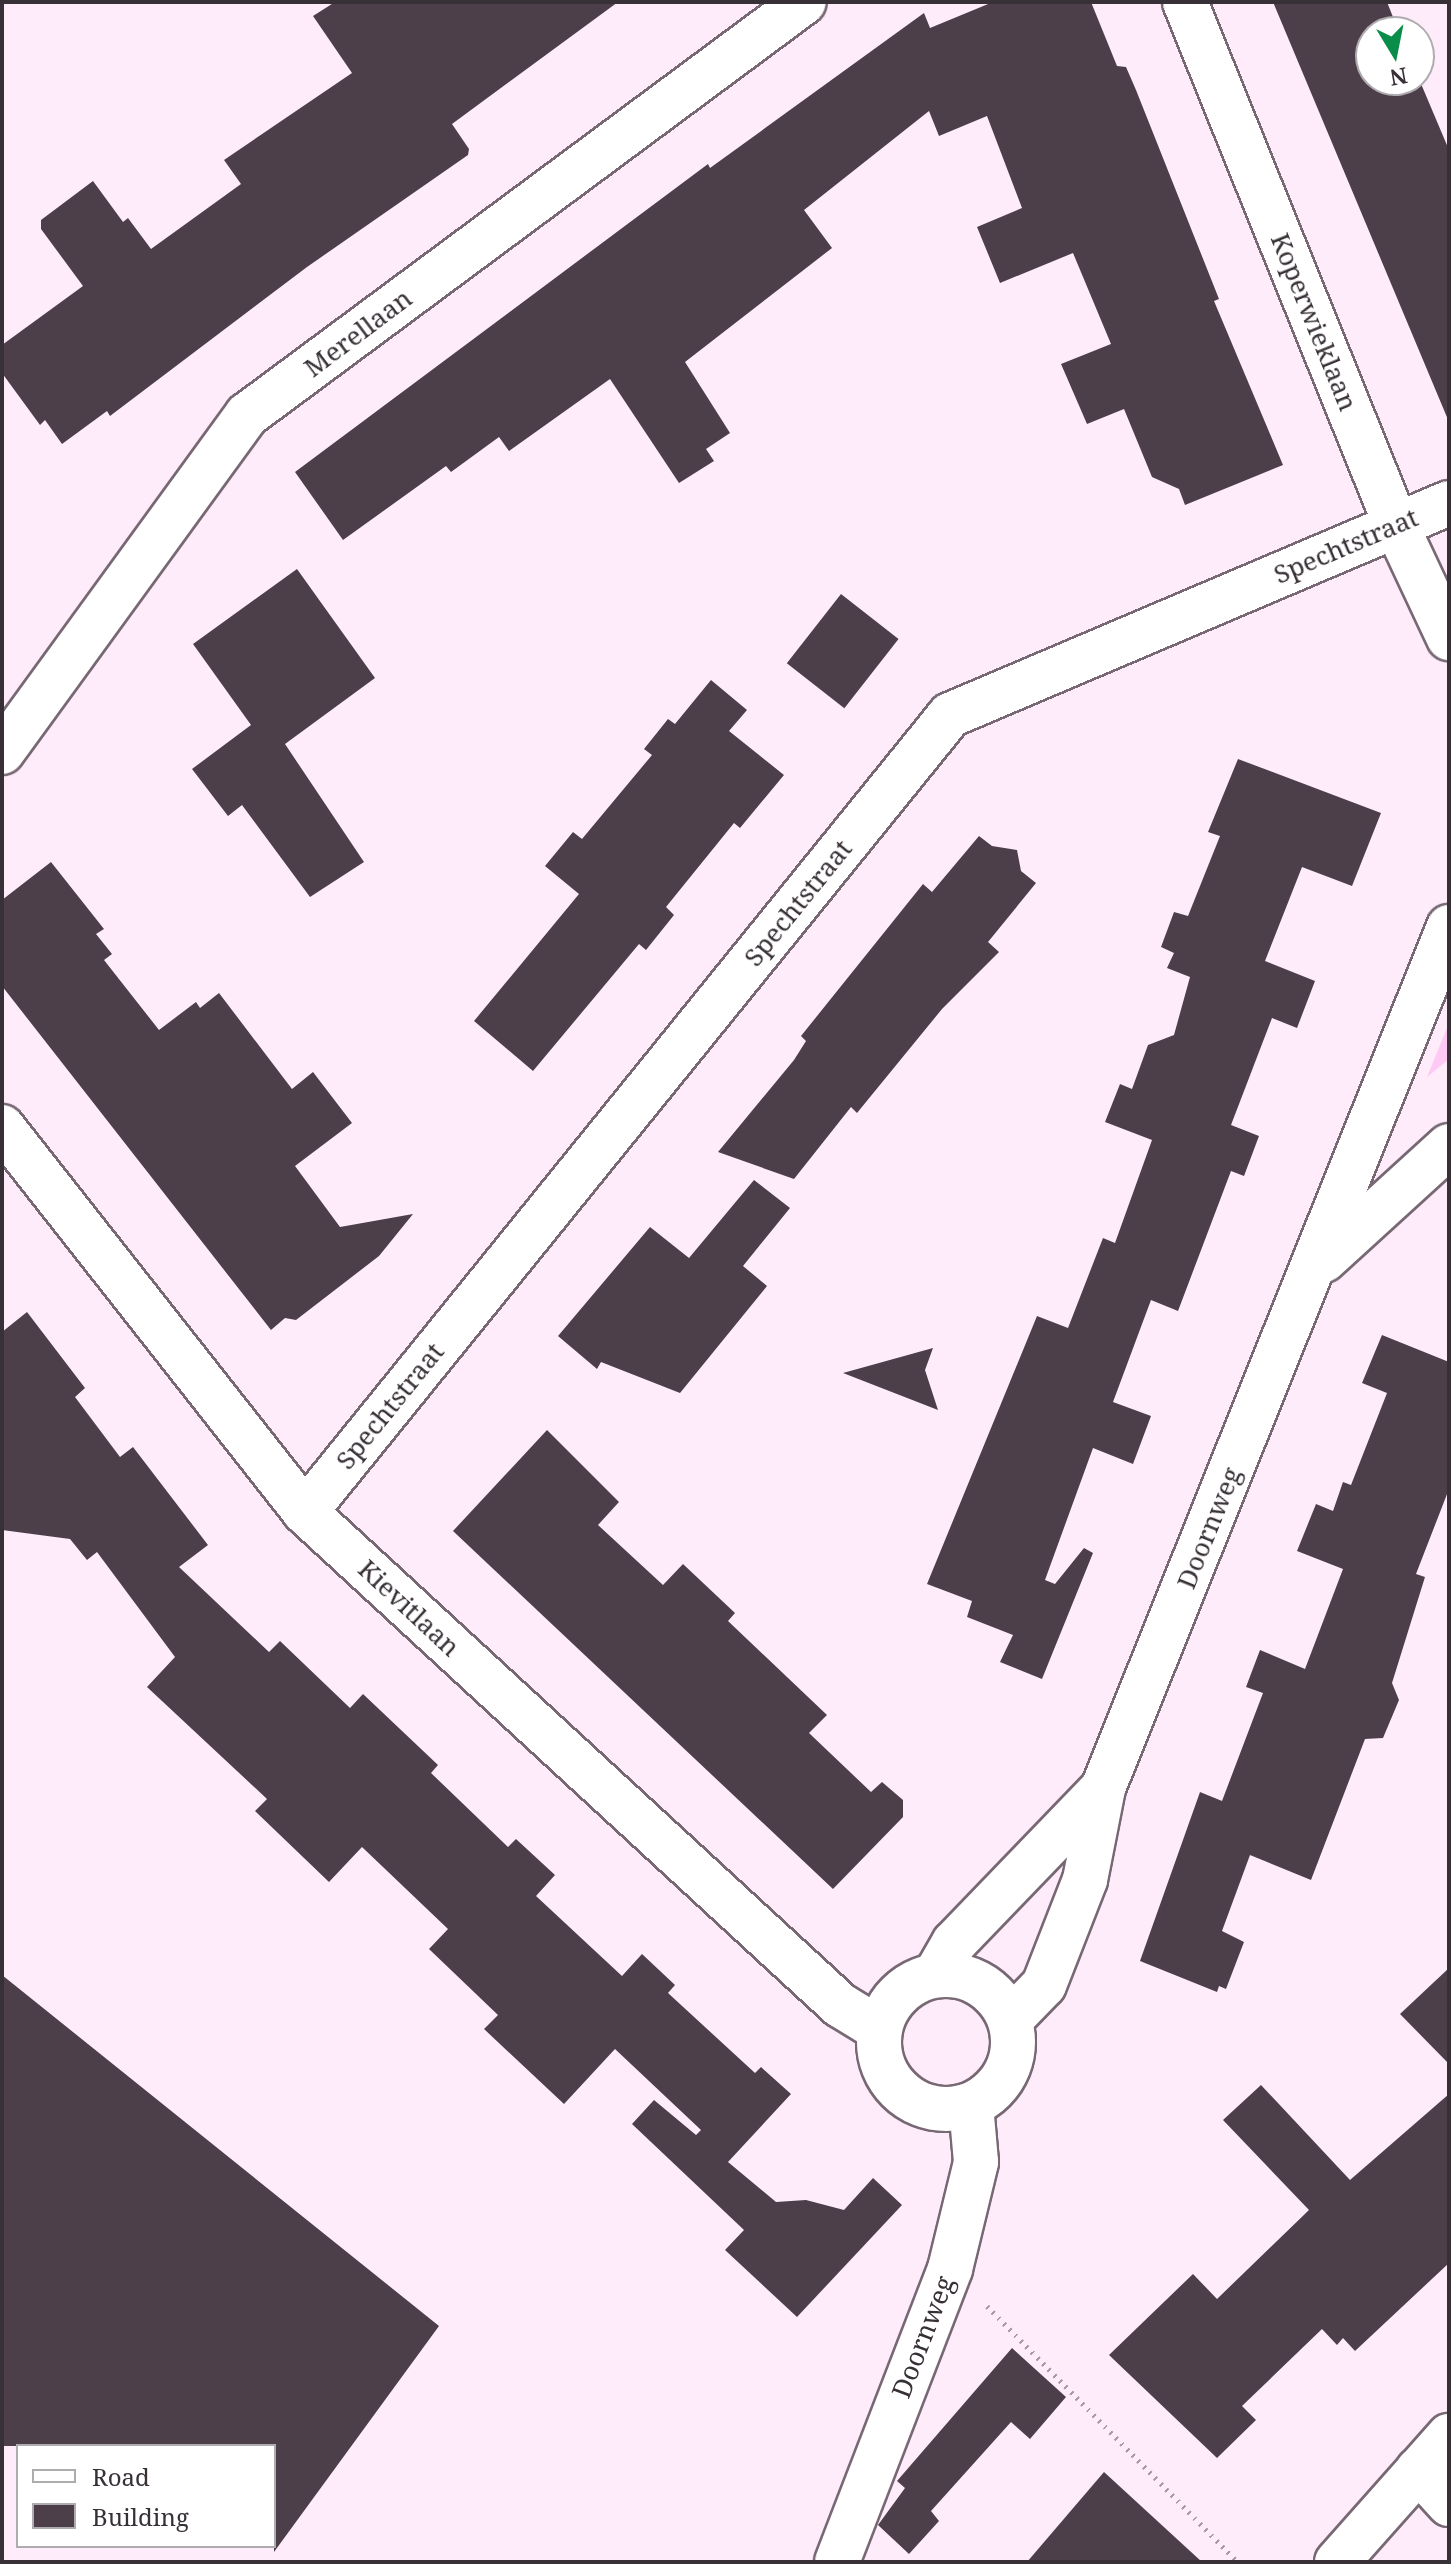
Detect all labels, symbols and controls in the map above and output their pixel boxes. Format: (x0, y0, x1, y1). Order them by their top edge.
north arrow (1355, 16, 1435, 96)
text: N (1388, 61, 1410, 94)
street label: Koperwieklaan (1264, 229, 1364, 415)
street label: Merellaan (298, 282, 418, 384)
street label: Spechtstraat (1269, 502, 1423, 590)
street label: Spechtstraat (738, 834, 858, 972)
street label: Spechtstraat (330, 1337, 450, 1475)
street label: Doornweg (1171, 1463, 1247, 1593)
street label: Kievitlaan (352, 1553, 466, 1663)
street label: Doornweg (885, 2272, 961, 2402)
legend (16, 2444, 276, 2548)
text: Road (92, 2460, 150, 2493)
text: Building (92, 2500, 189, 2533)

